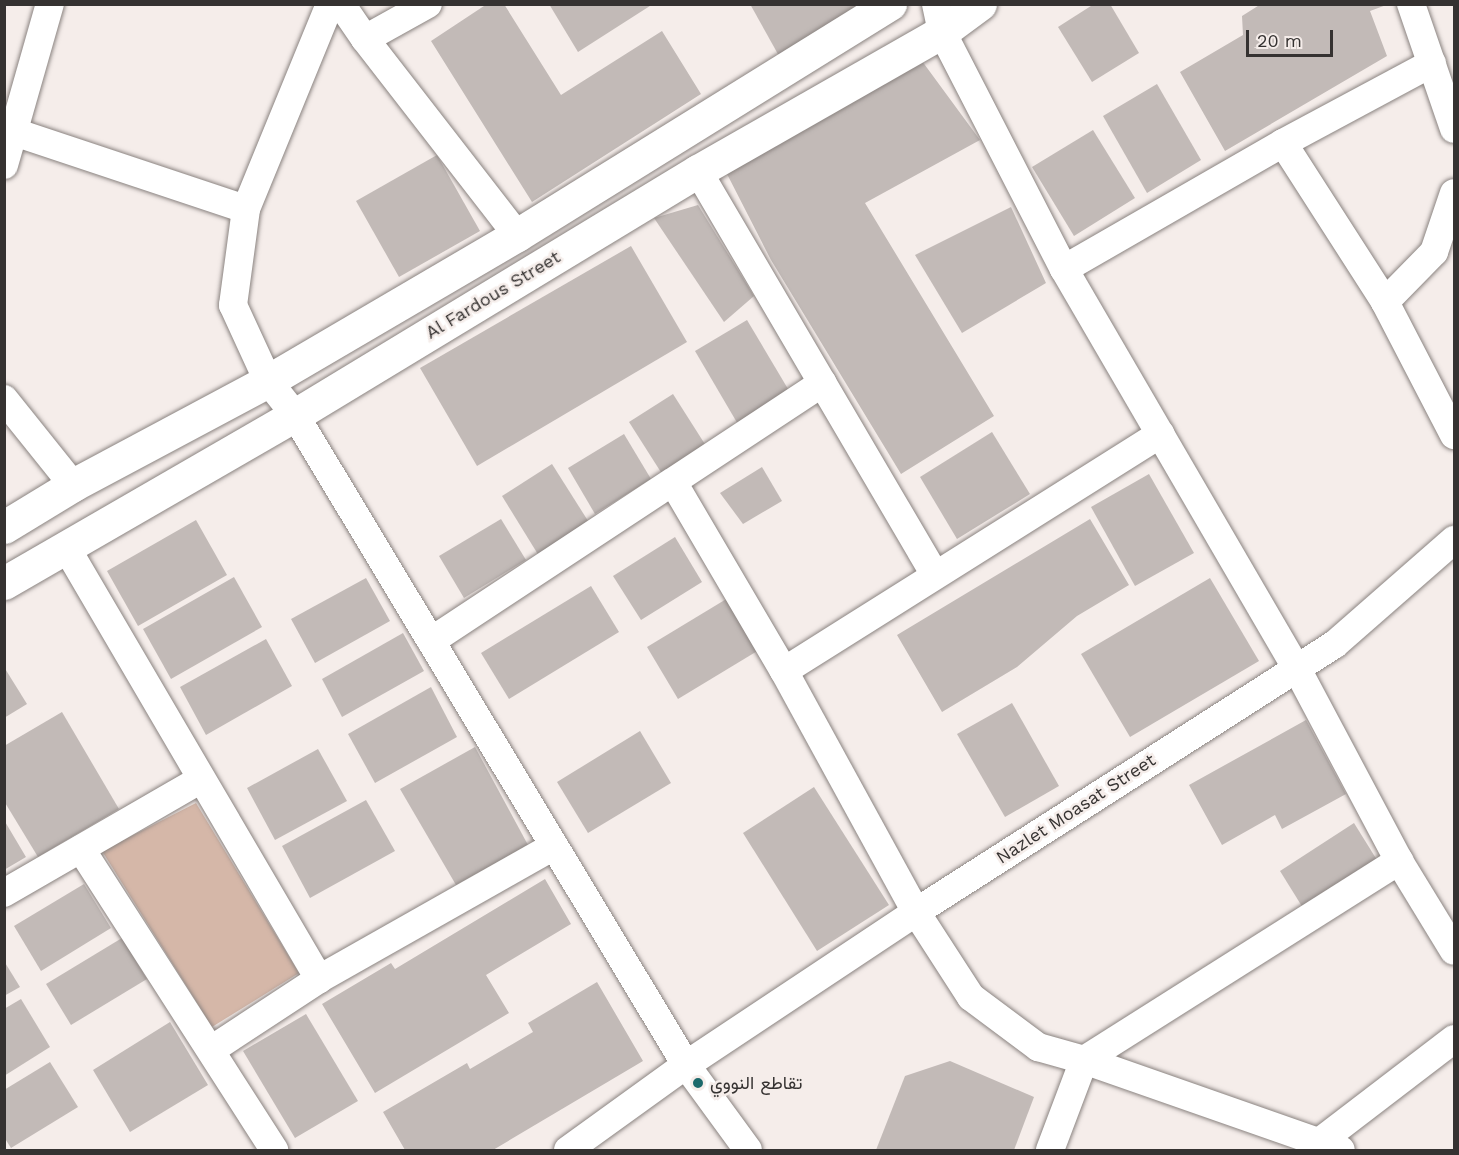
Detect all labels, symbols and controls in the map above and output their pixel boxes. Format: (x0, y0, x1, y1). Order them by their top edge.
scale bar (1249, 18, 1336, 56)
text: 20 m (1257, 30, 1302, 51)
street label: Al Fardous Street (422, 246, 564, 344)
street label: Nazlet Moasat Street (992, 749, 1160, 869)
place label: تقاطع النووي (710, 1072, 802, 1094)
marker: تقاطع النووي (691, 1076, 705, 1090)

